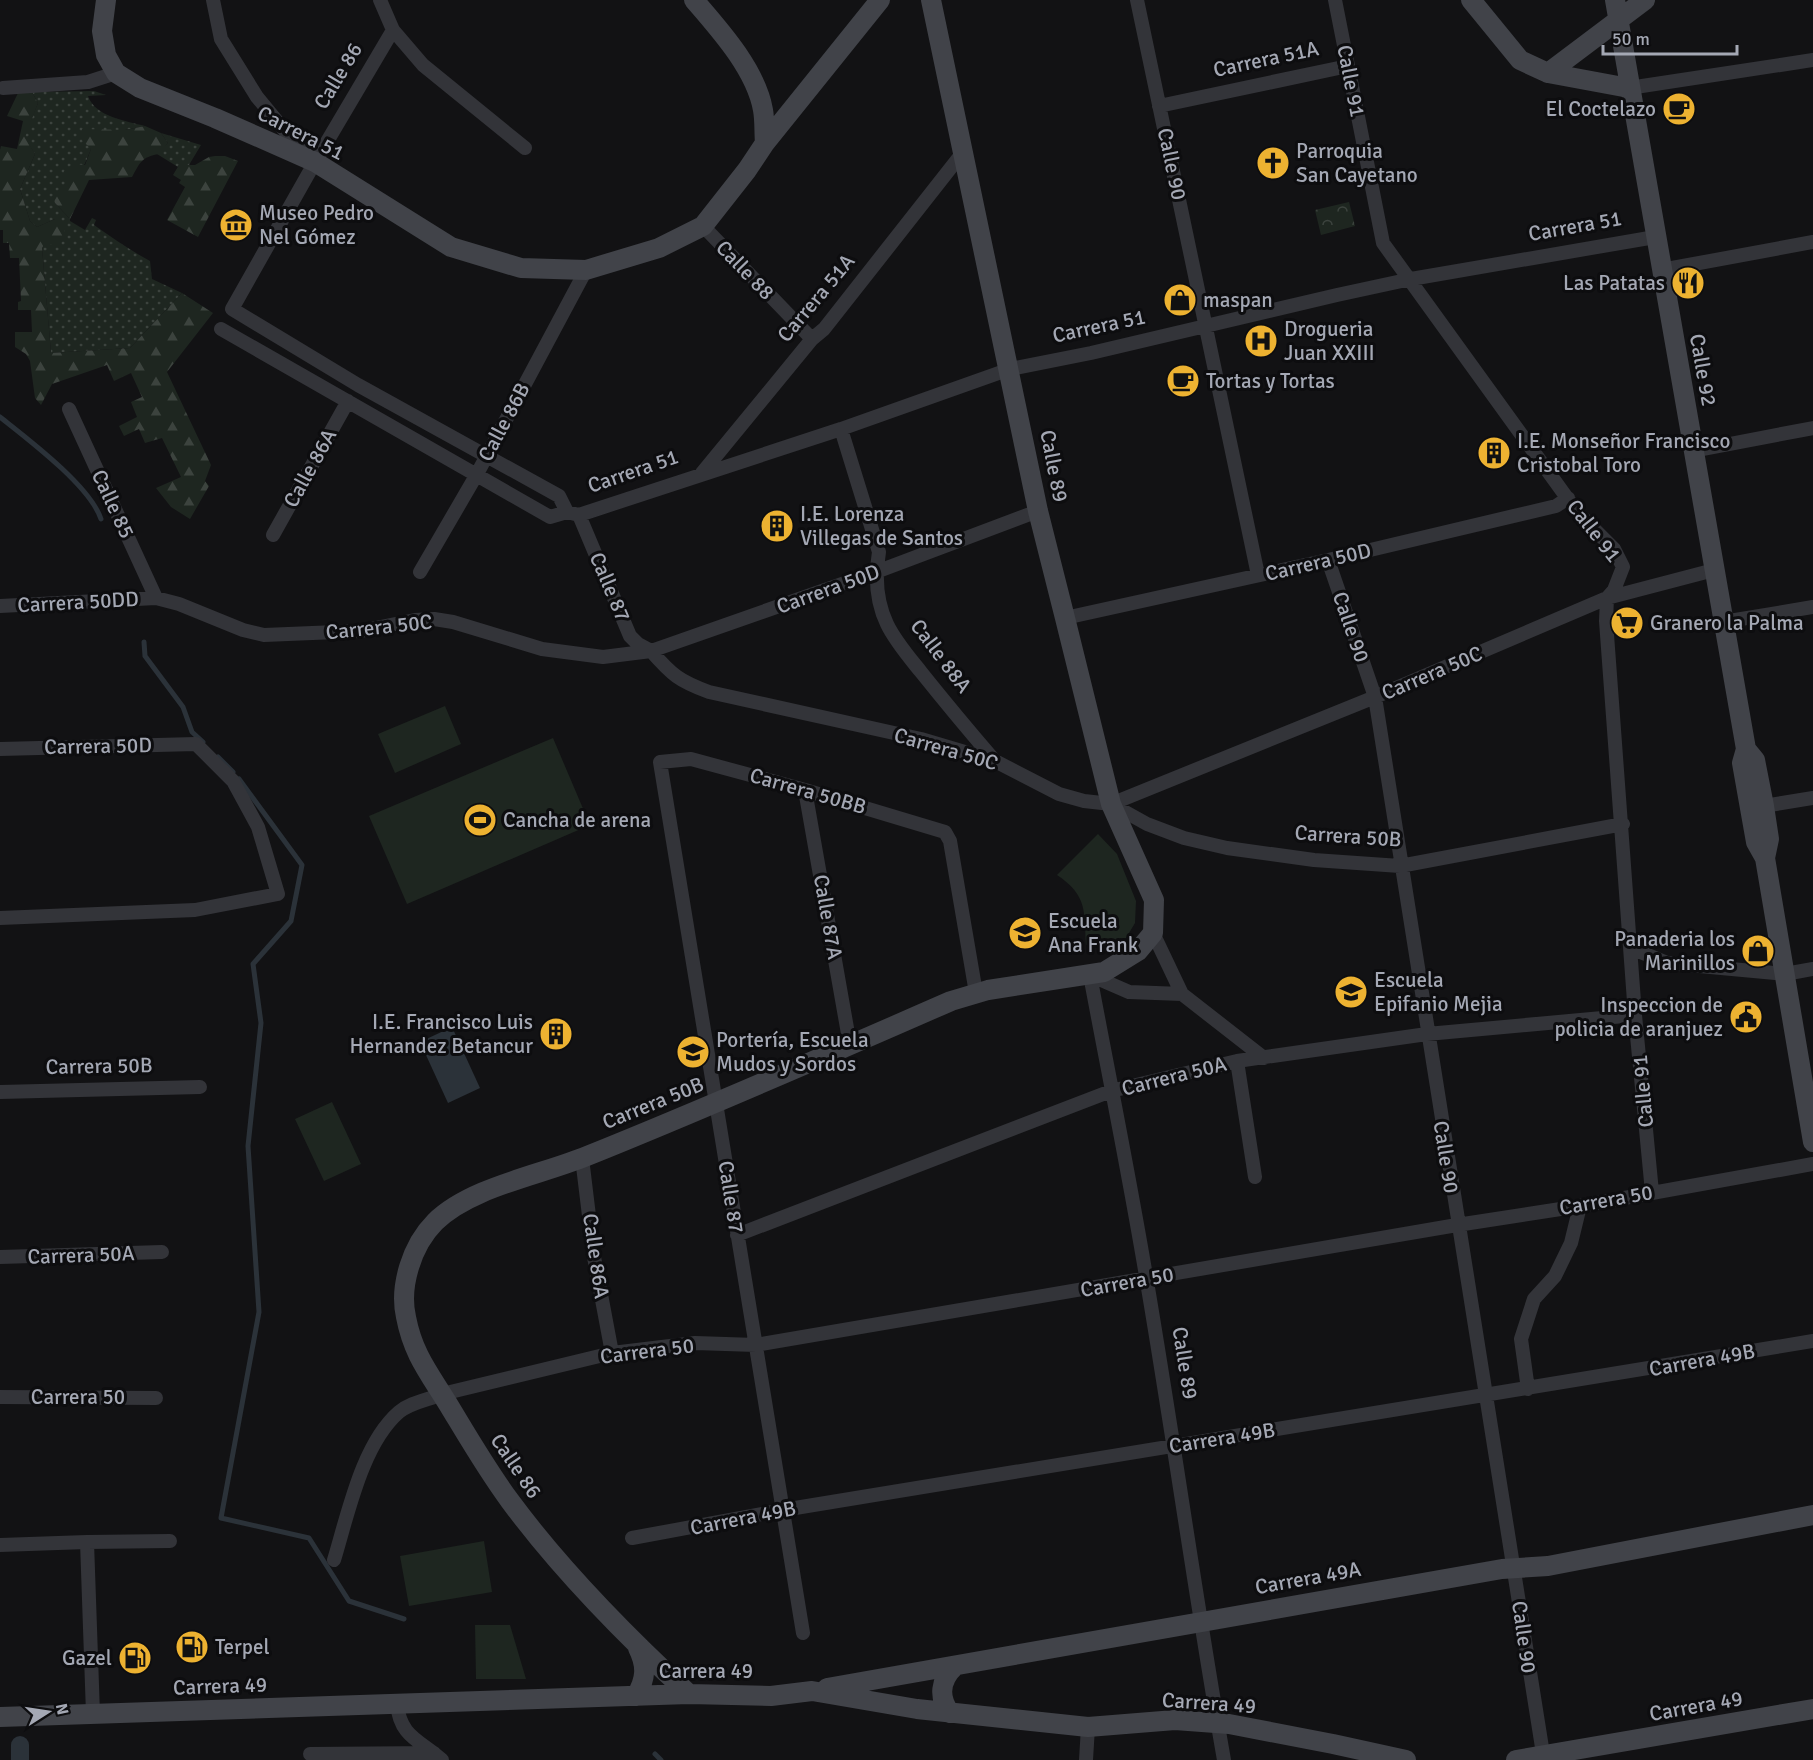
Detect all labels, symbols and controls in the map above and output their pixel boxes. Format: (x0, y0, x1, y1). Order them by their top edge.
scale bar (1603, 18, 1736, 56)
text: 50 m (1612, 28, 1650, 50)
street label: Carrera 51A (1211, 35, 1321, 83)
street label: Calle 86 (308, 38, 368, 114)
street label: Calle 91 (1331, 43, 1371, 119)
cafe icon: El Coctelazo (1661, 91, 1697, 127)
place label: El Coctelazo (1545, 96, 1656, 122)
street label: Carrera 51 (253, 100, 349, 166)
street label: Calle 90 (1152, 126, 1192, 202)
place label: Parroquia San Cayetano (1296, 138, 1418, 188)
church icon: Parroquia San Cayetano (1255, 145, 1291, 181)
place label: Museo Pedro Nel Gómez (259, 200, 374, 250)
street label: Carrera 51 (1526, 205, 1624, 247)
museum icon: Museo Pedro Nel Gómez (218, 207, 254, 243)
street label: Calle 88 (710, 235, 780, 305)
street label: Carrera 51A (772, 248, 860, 347)
restaurant icon: Las Patatas (1670, 265, 1706, 301)
place label: Las Patatas (1563, 270, 1665, 296)
shop icon: maspan (1162, 282, 1198, 318)
place label: maspan (1203, 287, 1273, 313)
street label: Carrera 51 (1050, 303, 1148, 349)
place label: Drogueria Juan XXIII (1284, 316, 1375, 366)
hospital icon: Drogueria Juan XXIII (1243, 323, 1279, 359)
street label: Calle 92 (1684, 332, 1722, 408)
cafe icon: Tortas y Tortas (1165, 363, 1201, 399)
place label: Tortas y Tortas (1206, 368, 1335, 394)
street label: Calle 86B (472, 378, 536, 466)
street label: Calle 86A (278, 424, 342, 512)
street label: Calle 89 (1034, 428, 1074, 504)
place label: I.E. Monseñor Francisco Cristobal Toro (1517, 428, 1730, 478)
building icon: I.E. Monseñor Francisco Cristobal Toro (1476, 435, 1512, 471)
street label: Carrera 51 (584, 443, 682, 499)
street label: Calle 85 (86, 465, 140, 543)
street label: Calle 91 (1561, 494, 1627, 568)
place label: I.E. Lorenza Villegas de Santos (800, 501, 963, 551)
building icon: I.E. Lorenza Villegas de Santos (759, 508, 795, 544)
street label: Carrera 50D (1263, 537, 1373, 587)
street label: Calle 87 (584, 548, 636, 626)
street label: Carrera 50D (773, 558, 883, 620)
street label: Carrera 50DD (17, 586, 139, 618)
street label: Calle 90 (1327, 588, 1375, 666)
supermarket icon: Granero la Palma (1609, 605, 1645, 641)
street label: Carrera 50C (324, 608, 434, 646)
place label: Granero la Palma (1650, 610, 1804, 636)
street label: Calle 88A (905, 614, 977, 698)
street label: Carrera 50C (1378, 640, 1486, 706)
street label: Carrera 50C (891, 722, 1001, 776)
street label: Carrera 50D (44, 732, 152, 760)
street label: Carrera 50BB (747, 762, 869, 820)
sports icon: Cancha de arena (462, 802, 498, 838)
place label: Cancha de arena (503, 807, 651, 833)
street label: Carrera 50B (1294, 819, 1402, 853)
street label: Calle 87A (808, 873, 848, 962)
place label: Escuela Ana Frank (1048, 908, 1139, 958)
school or university icon: Escuela Ana Frank (1007, 915, 1043, 951)
place label: Panaderia los Marinillos (1614, 926, 1735, 976)
shop icon: Panaderia los Marinillos (1740, 933, 1776, 969)
place label: Escuela Epifanio Mejia (1374, 967, 1503, 1017)
school or university icon: Escuela Epifanio Mejia (1333, 974, 1369, 1010)
place label: Inspeccion de policia de aranjuez (1554, 992, 1723, 1042)
public building icon: Inspeccion de policia de aranjuez (1728, 999, 1764, 1035)
place label: I.E. Francisco Luis Hernandez Betancur (350, 1009, 533, 1059)
building icon: I.E. Francisco Luis Hernandez Betancur (538, 1016, 574, 1052)
place label: Portería, Escuela Mudos y Sordos (716, 1027, 869, 1077)
school or university icon: Portería, Escuela Mudos y Sordos (675, 1034, 711, 1070)
street label: Carrera 50A (1119, 1050, 1229, 1102)
street label: Carrera 50B (45, 1052, 153, 1080)
street label: Calle 91 (1627, 1054, 1659, 1128)
street label: Carrera 50B (599, 1071, 707, 1135)
street label: Calle 90 (1427, 1119, 1465, 1195)
street label: Calle 87 (712, 1159, 750, 1235)
street label: Carrera 50 (1557, 1179, 1655, 1221)
street label: Calle 86A (577, 1212, 615, 1300)
street label: Carrera 50A (27, 1240, 135, 1270)
street label: Carrera 50 (1078, 1261, 1176, 1303)
street label: Calle 89 (1166, 1325, 1204, 1401)
street label: Carrera 50 (599, 1332, 695, 1370)
street label: Carrera 49B (1647, 1338, 1757, 1382)
street label: Carrera 50 (31, 1384, 125, 1410)
street label: Carrera 49B (1167, 1417, 1277, 1459)
street label: Calle 86 (485, 1429, 547, 1503)
street label: Carrera 49B (688, 1495, 798, 1541)
street label: Carrera 49A (1253, 1556, 1363, 1600)
street label: Calle 90 (1506, 1599, 1542, 1675)
fuel station icon: Terpel (174, 1629, 210, 1665)
place label: Terpel (215, 1634, 270, 1660)
fuel station icon: Gazel (117, 1640, 153, 1676)
place label: Gazel (62, 1645, 112, 1671)
street label: Carrera 49 (659, 1658, 753, 1684)
street label: Carrera 49 (172, 1671, 268, 1701)
north arrow (18, 1682, 78, 1742)
street label: Carrera 49 (1647, 1685, 1745, 1727)
street label: Carrera 49 (1161, 1687, 1257, 1719)
text: N (51, 1702, 73, 1717)

